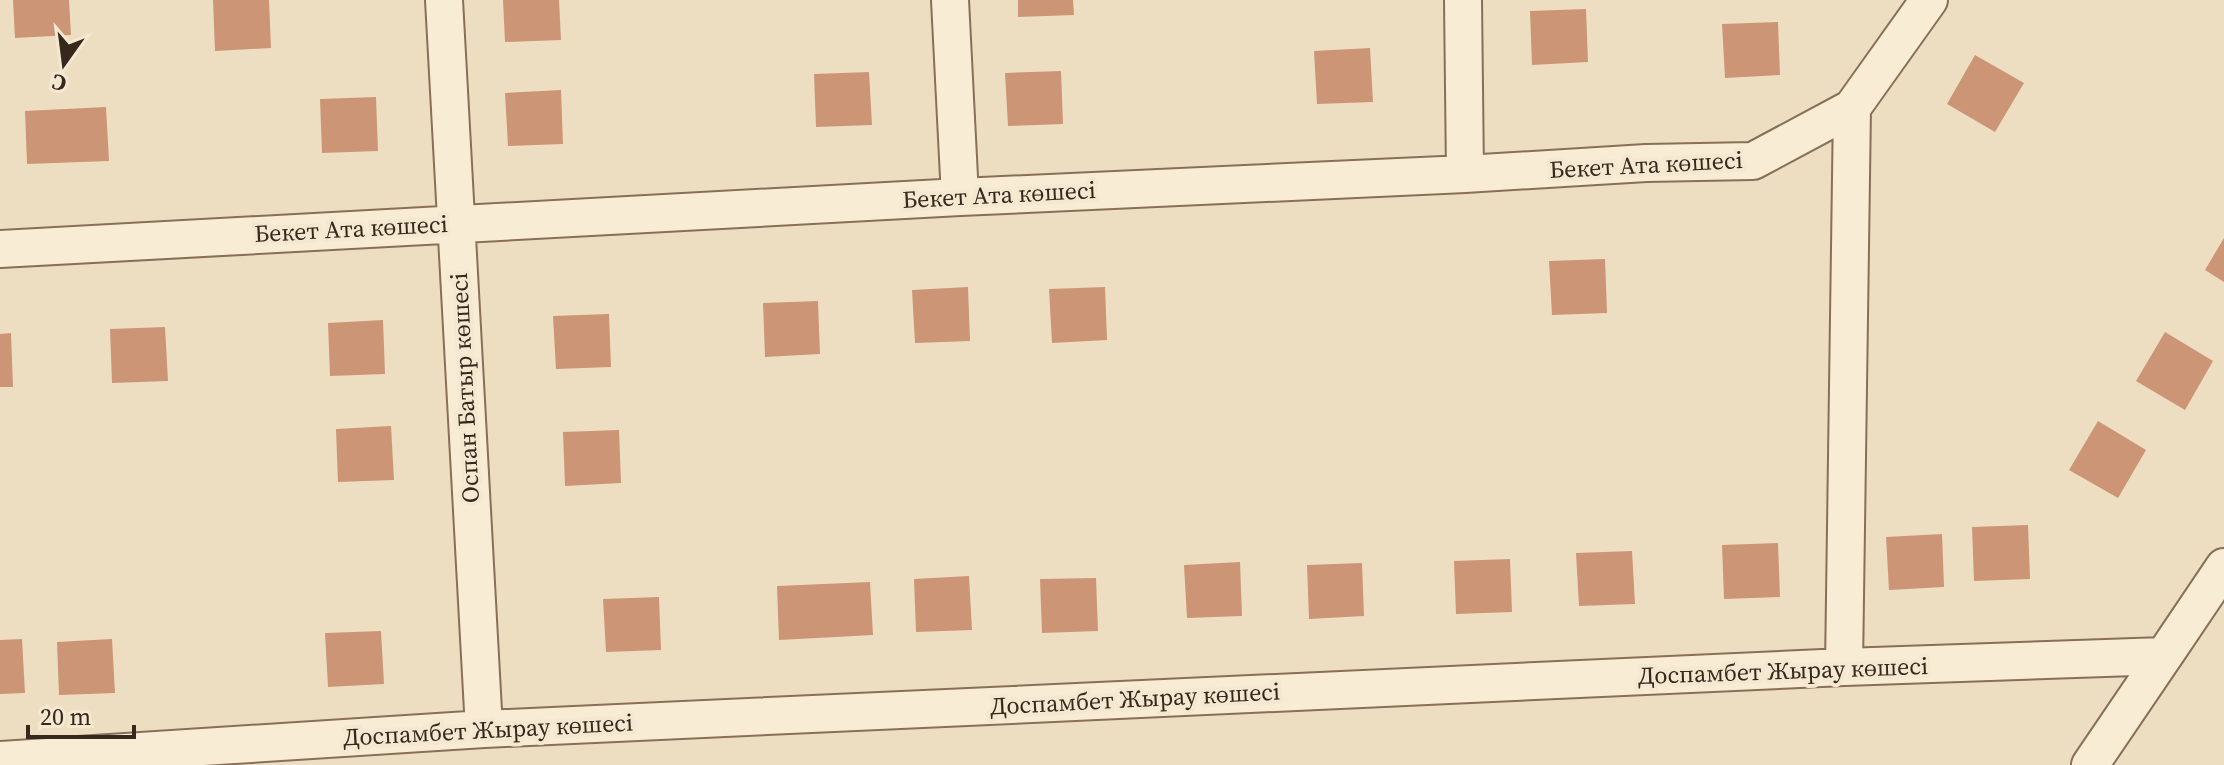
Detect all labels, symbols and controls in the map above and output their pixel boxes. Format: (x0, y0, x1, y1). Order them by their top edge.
north arrow (24, 24, 104, 104)
text: С (49, 67, 69, 100)
street label: Бекет Ата көшесі (1548, 143, 1744, 186)
street label: Бекет Ата көшесі (901, 173, 1097, 216)
street label: Бекет Ата көшесі (253, 207, 449, 250)
street label: Оспан Батыр көшесі (442, 272, 487, 504)
street label: Доспамбет Жырау көшесі (1637, 649, 1929, 692)
street label: Доспамбет Жырау көшесі (989, 674, 1281, 723)
scale bar (28, 689, 134, 739)
text: 20 m (40, 700, 91, 733)
street label: Доспамбет Жырау көшесі (342, 705, 634, 754)

